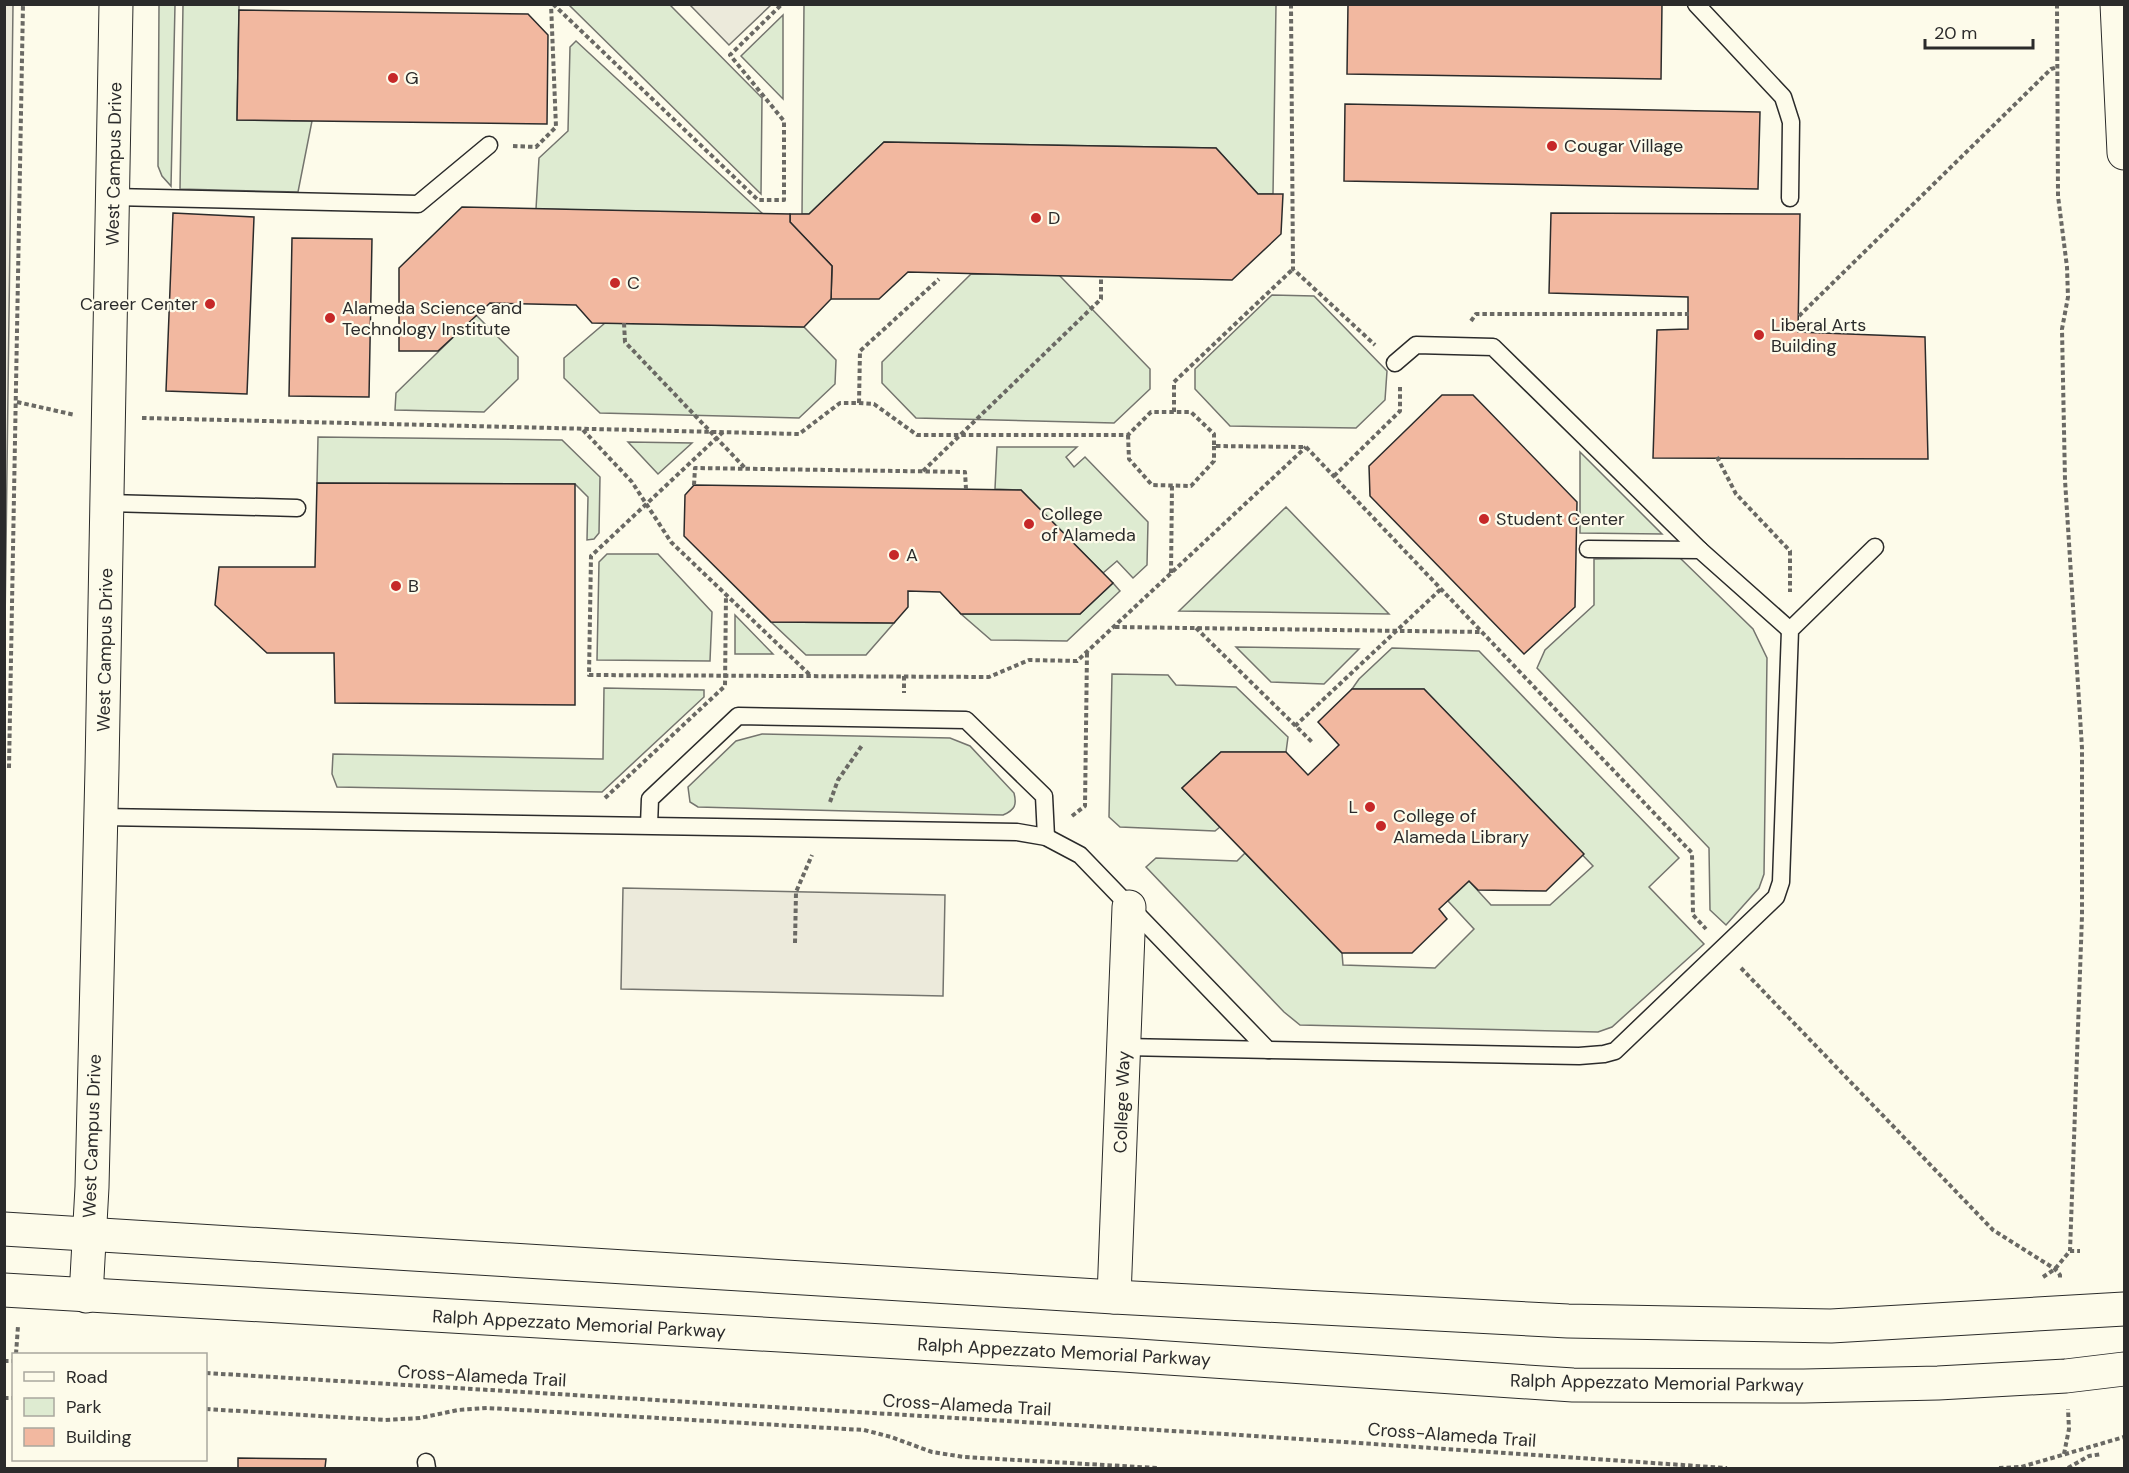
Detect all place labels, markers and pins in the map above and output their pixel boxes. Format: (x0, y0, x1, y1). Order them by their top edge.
place label: G (405, 66, 419, 90)
marker: G (386, 71, 400, 85)
place label: Cougar Village (1564, 134, 1683, 158)
marker: Cougar Village (1545, 139, 1559, 153)
place label: D (1048, 206, 1060, 230)
marker: D (1029, 211, 1043, 225)
place label: C (627, 271, 640, 295)
marker: C (608, 276, 622, 290)
place label: Career Center (80, 292, 198, 316)
place label: Alameda Science and Technology Institute (342, 296, 522, 341)
marker: Career Center (203, 297, 217, 311)
marker: Alameda Science and Technology Institute (323, 311, 337, 325)
place label: Liberal Arts Building (1771, 313, 1866, 358)
marker: Liberal Arts Building (1752, 328, 1766, 342)
place label: College of Alameda (1041, 502, 1136, 547)
place label: Student Center (1496, 507, 1625, 531)
marker: Student Center (1477, 512, 1491, 526)
marker: College of Alameda (1022, 517, 1036, 531)
place label: A (906, 543, 918, 567)
marker: A (887, 548, 901, 562)
place label: B (408, 574, 419, 598)
marker: B (389, 579, 403, 593)
place label: L (1349, 795, 1358, 819)
marker: L (1363, 800, 1377, 814)
place label: College of Alameda Library (1393, 804, 1529, 849)
marker: College of Alameda Library (1374, 819, 1388, 833)

